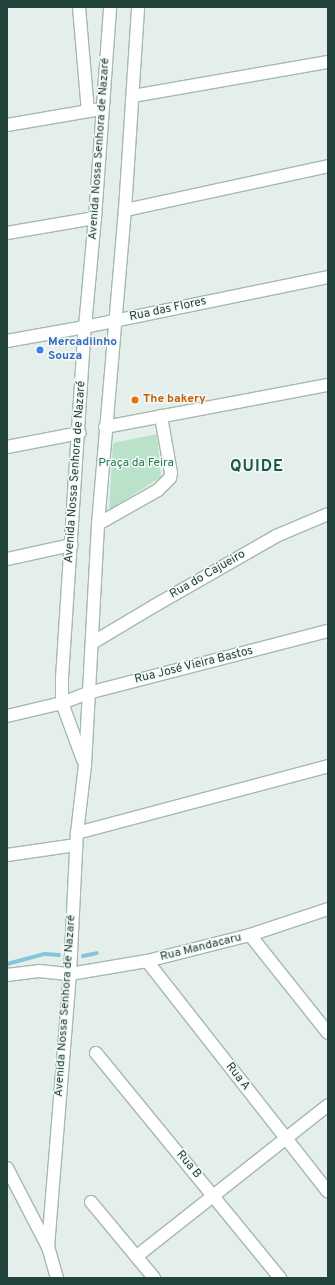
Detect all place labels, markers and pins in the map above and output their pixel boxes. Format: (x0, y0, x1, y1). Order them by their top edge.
place label: Mercadiinho Souza (48, 336, 117, 364)
marker: Mercadiinho Souza (35, 345, 45, 355)
place label: The bakery (143, 393, 206, 407)
marker: The bakery (130, 395, 140, 405)

